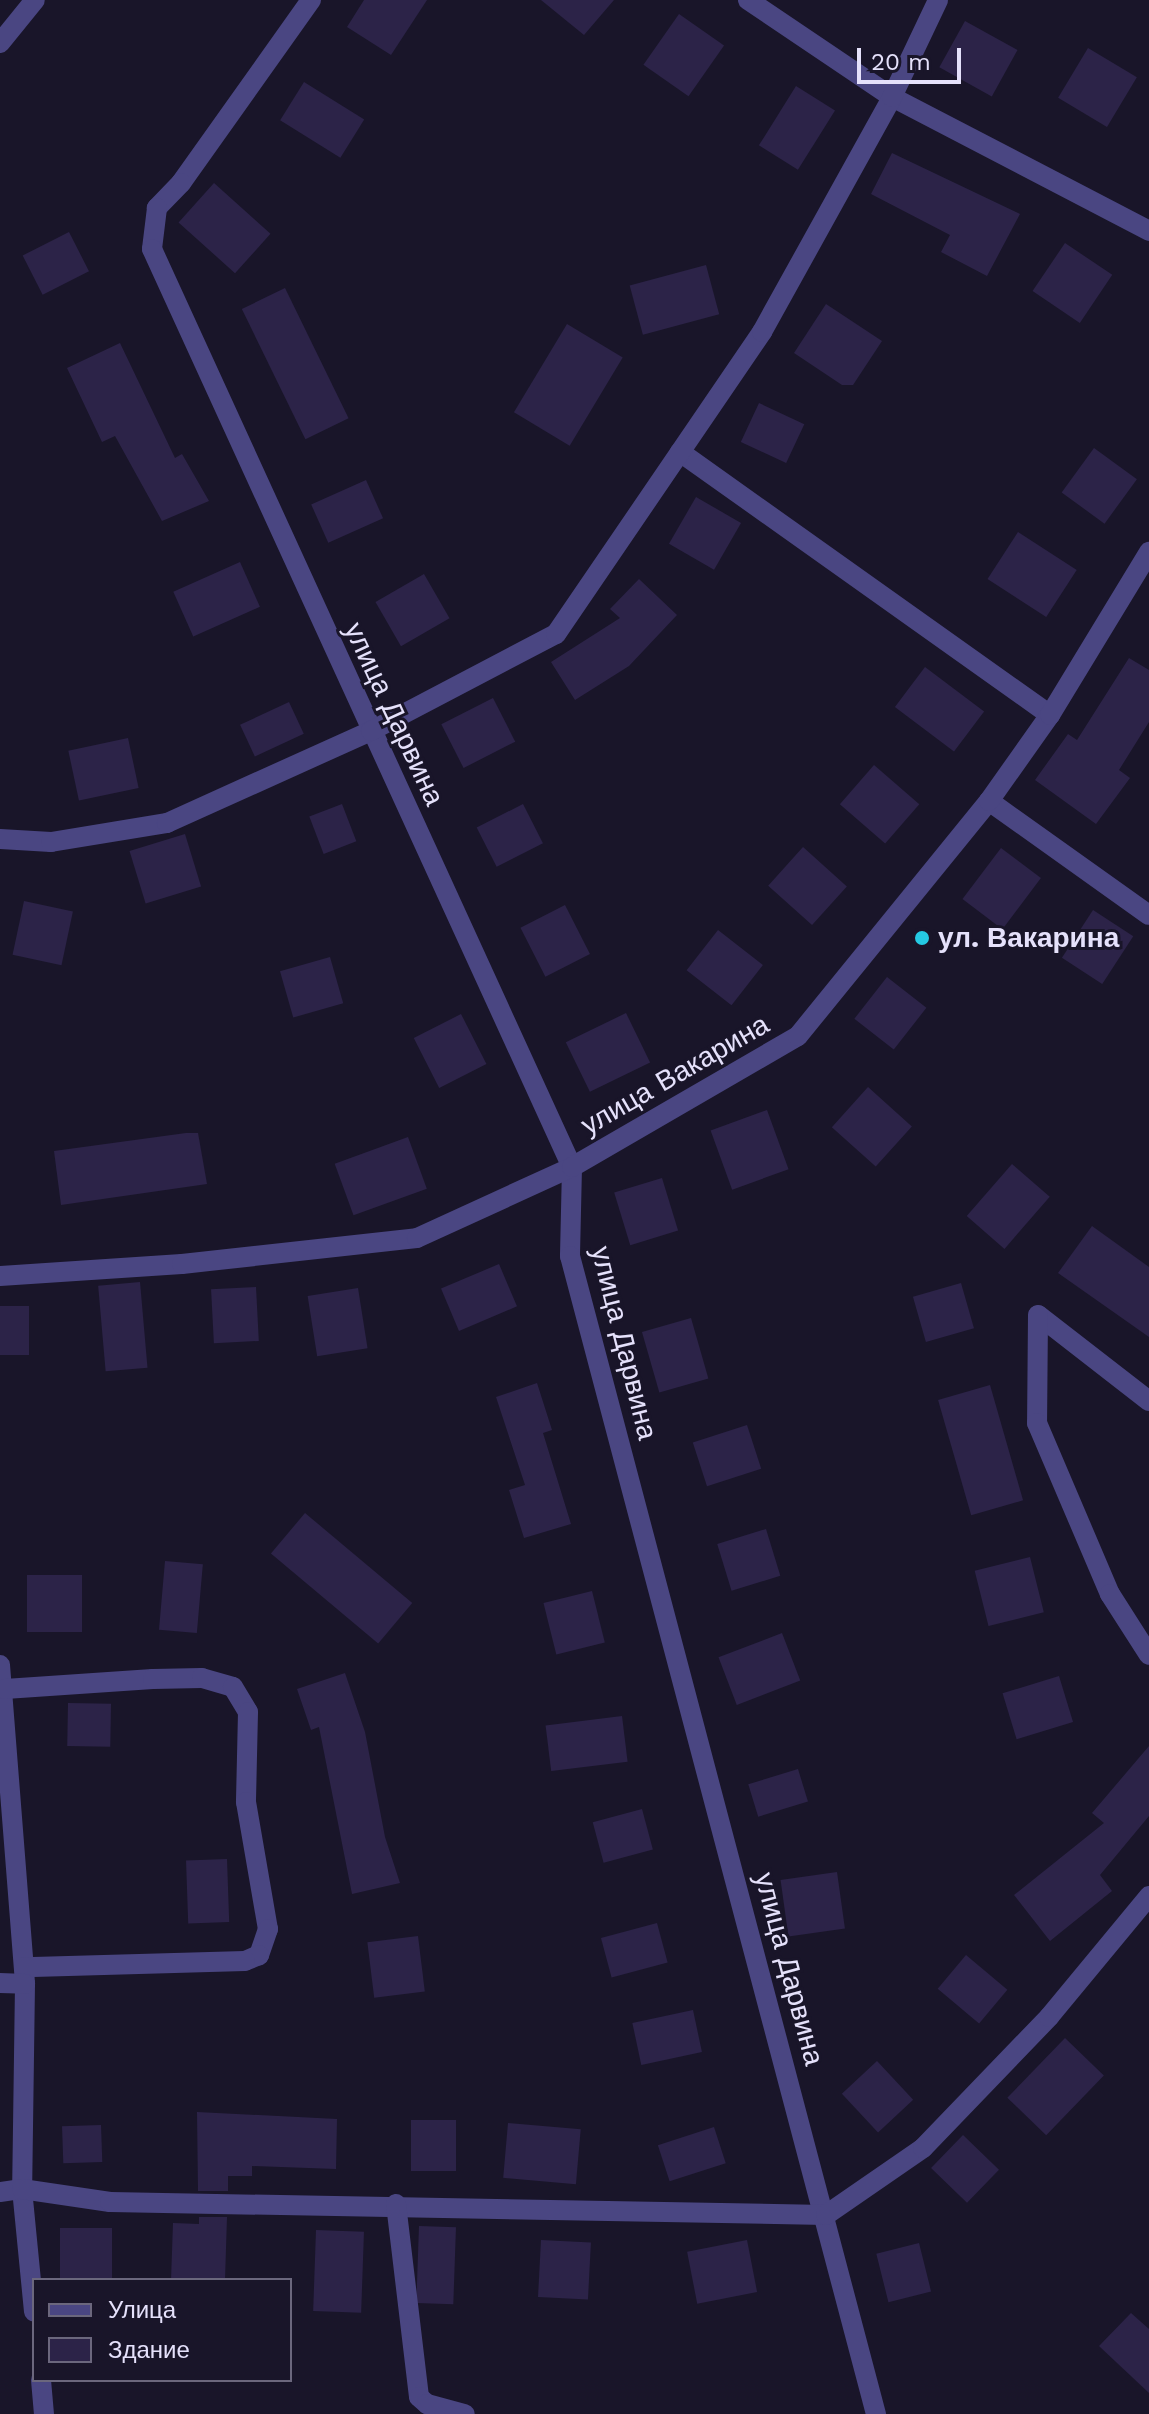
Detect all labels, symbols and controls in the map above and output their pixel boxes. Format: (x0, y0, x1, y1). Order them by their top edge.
scale bar (861, 32, 965, 82)
text: 20 m (871, 48, 931, 76)
street label: улица Дарвина (337, 617, 451, 811)
place label: ул. Вакарина (938, 921, 1119, 955)
marker: ул. Вакарина (913, 929, 931, 947)
street label: улица Вакарина (575, 1008, 775, 1142)
street label: улица Дарвина (584, 1243, 664, 1443)
street label: улица Дарвина (747, 1869, 831, 2069)
legend (32, 2278, 292, 2382)
text: Улица (108, 2296, 176, 2324)
text: Здание (108, 2336, 190, 2364)

